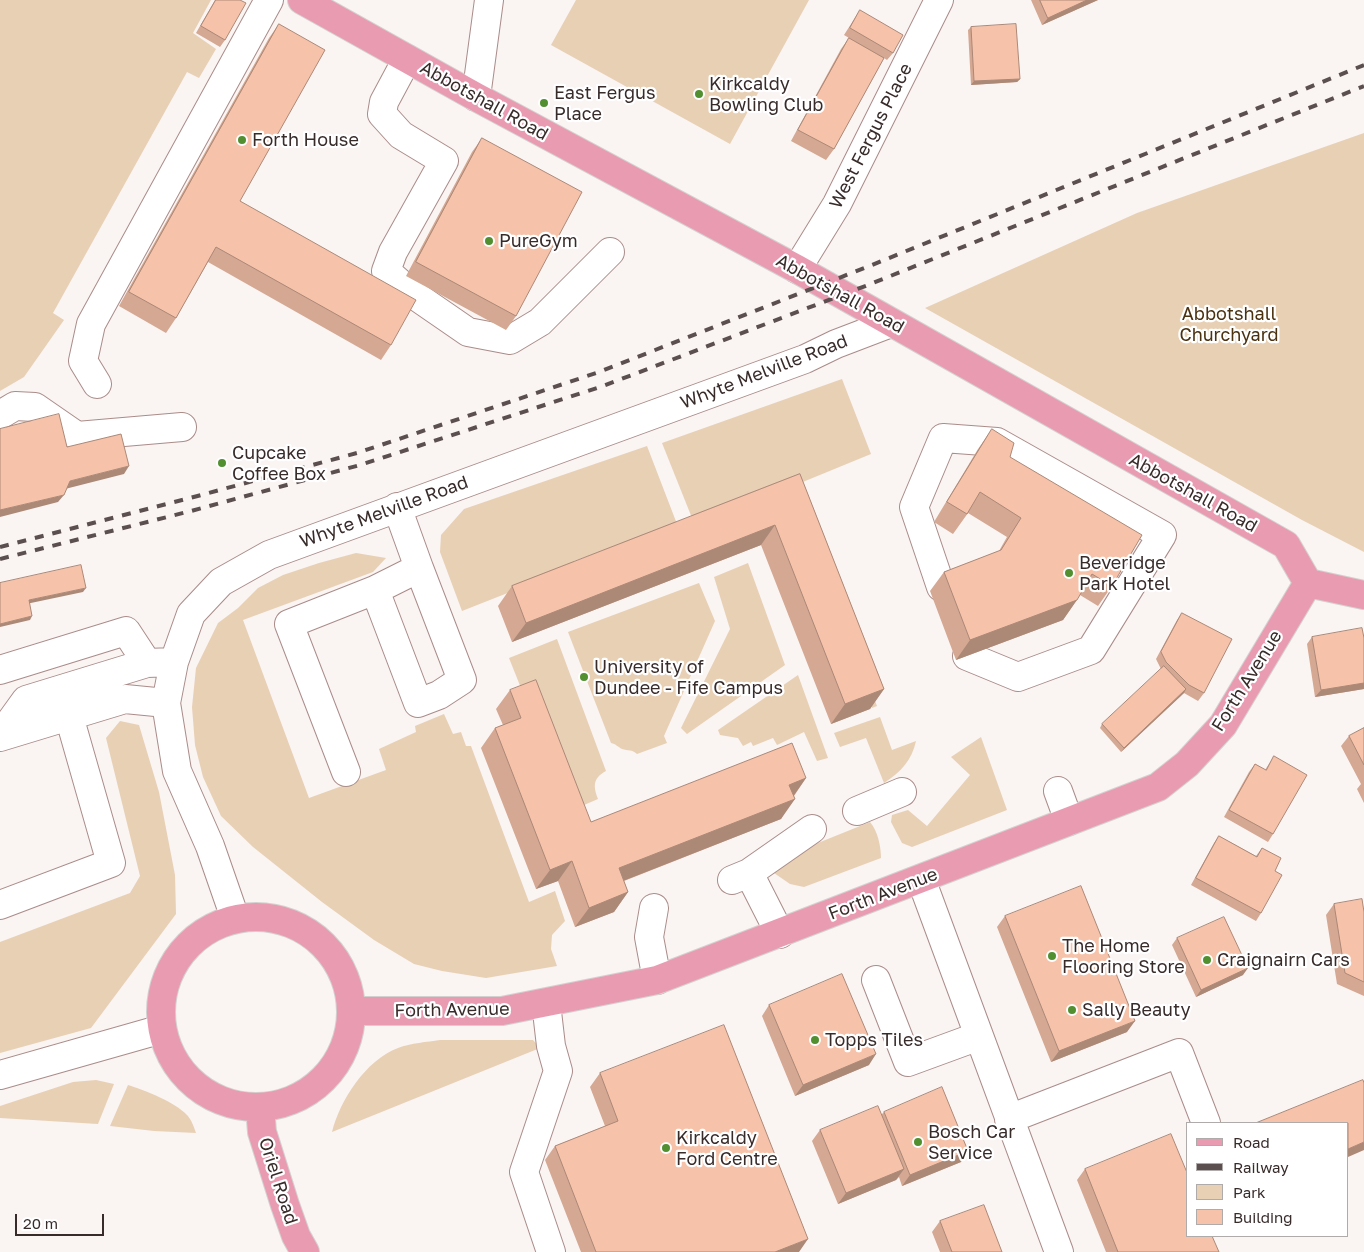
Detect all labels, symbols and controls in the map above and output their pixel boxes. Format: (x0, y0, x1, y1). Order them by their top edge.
street label: Abbotshall Road (416, 57, 552, 145)
street label: West Fergus Place (825, 60, 917, 212)
place label: Kirkcaldy Bowling Club (709, 73, 823, 116)
place label: East Fergus Place (554, 82, 656, 125)
marker: Kirkcaldy Bowling Club (693, 88, 705, 100)
marker: East Fergus Place (538, 97, 550, 109)
place label: Forth House (252, 129, 359, 151)
marker: Forth House (236, 134, 248, 146)
place label: PureGym (499, 230, 578, 252)
marker: PureGym (483, 235, 495, 247)
street label: Abbotshall Road (772, 250, 908, 338)
park label: Abbotshall Churchyard (1179, 303, 1279, 346)
street label: Whyte Melville Road (677, 330, 851, 414)
place label: Cupcake Coffee Box (232, 442, 326, 484)
street label: Abbotshall Road (1125, 449, 1261, 537)
marker: Cupcake Coffee Box (216, 457, 228, 469)
street label: Whyte Melville Road (297, 472, 471, 552)
place label: Beveridge Park Hotel (1079, 552, 1170, 594)
marker: Beveridge Park Hotel (1063, 567, 1075, 579)
street label: Forth Avenue (1207, 627, 1287, 735)
place label: University of Dundee - Fife Campus (594, 656, 783, 699)
marker: University of Dundee - Fife Campus (578, 671, 590, 683)
street label: Forth Avenue (825, 863, 941, 925)
place label: The Home Flooring Store (1062, 935, 1185, 978)
place label: Craignairn Cars (1217, 949, 1350, 971)
marker: The Home Flooring Store (1046, 950, 1058, 962)
marker: Craignairn Cars (1201, 954, 1213, 966)
street label: Forth Avenue (394, 998, 510, 1022)
place label: Sally Beauty (1082, 999, 1191, 1021)
marker: Sally Beauty (1066, 1004, 1078, 1016)
place label: Topps Tiles (825, 1029, 923, 1051)
marker: Topps Tiles (809, 1034, 821, 1046)
place label: Bosch Car Service (928, 1121, 1015, 1164)
legend (1186, 1122, 1349, 1237)
place label: Kirkcaldy Ford Centre (676, 1127, 778, 1170)
text: Road (1233, 1133, 1270, 1151)
street label: Oriel Road (254, 1135, 302, 1227)
marker: Bosch Car Service (912, 1136, 924, 1148)
marker: Kirkcaldy Ford Centre (660, 1142, 672, 1154)
text: Railway (1233, 1158, 1289, 1176)
text: Park (1233, 1183, 1265, 1201)
scale bar (18, 1204, 106, 1236)
text: Building (1233, 1208, 1293, 1226)
text: 20 m (23, 1214, 58, 1232)

